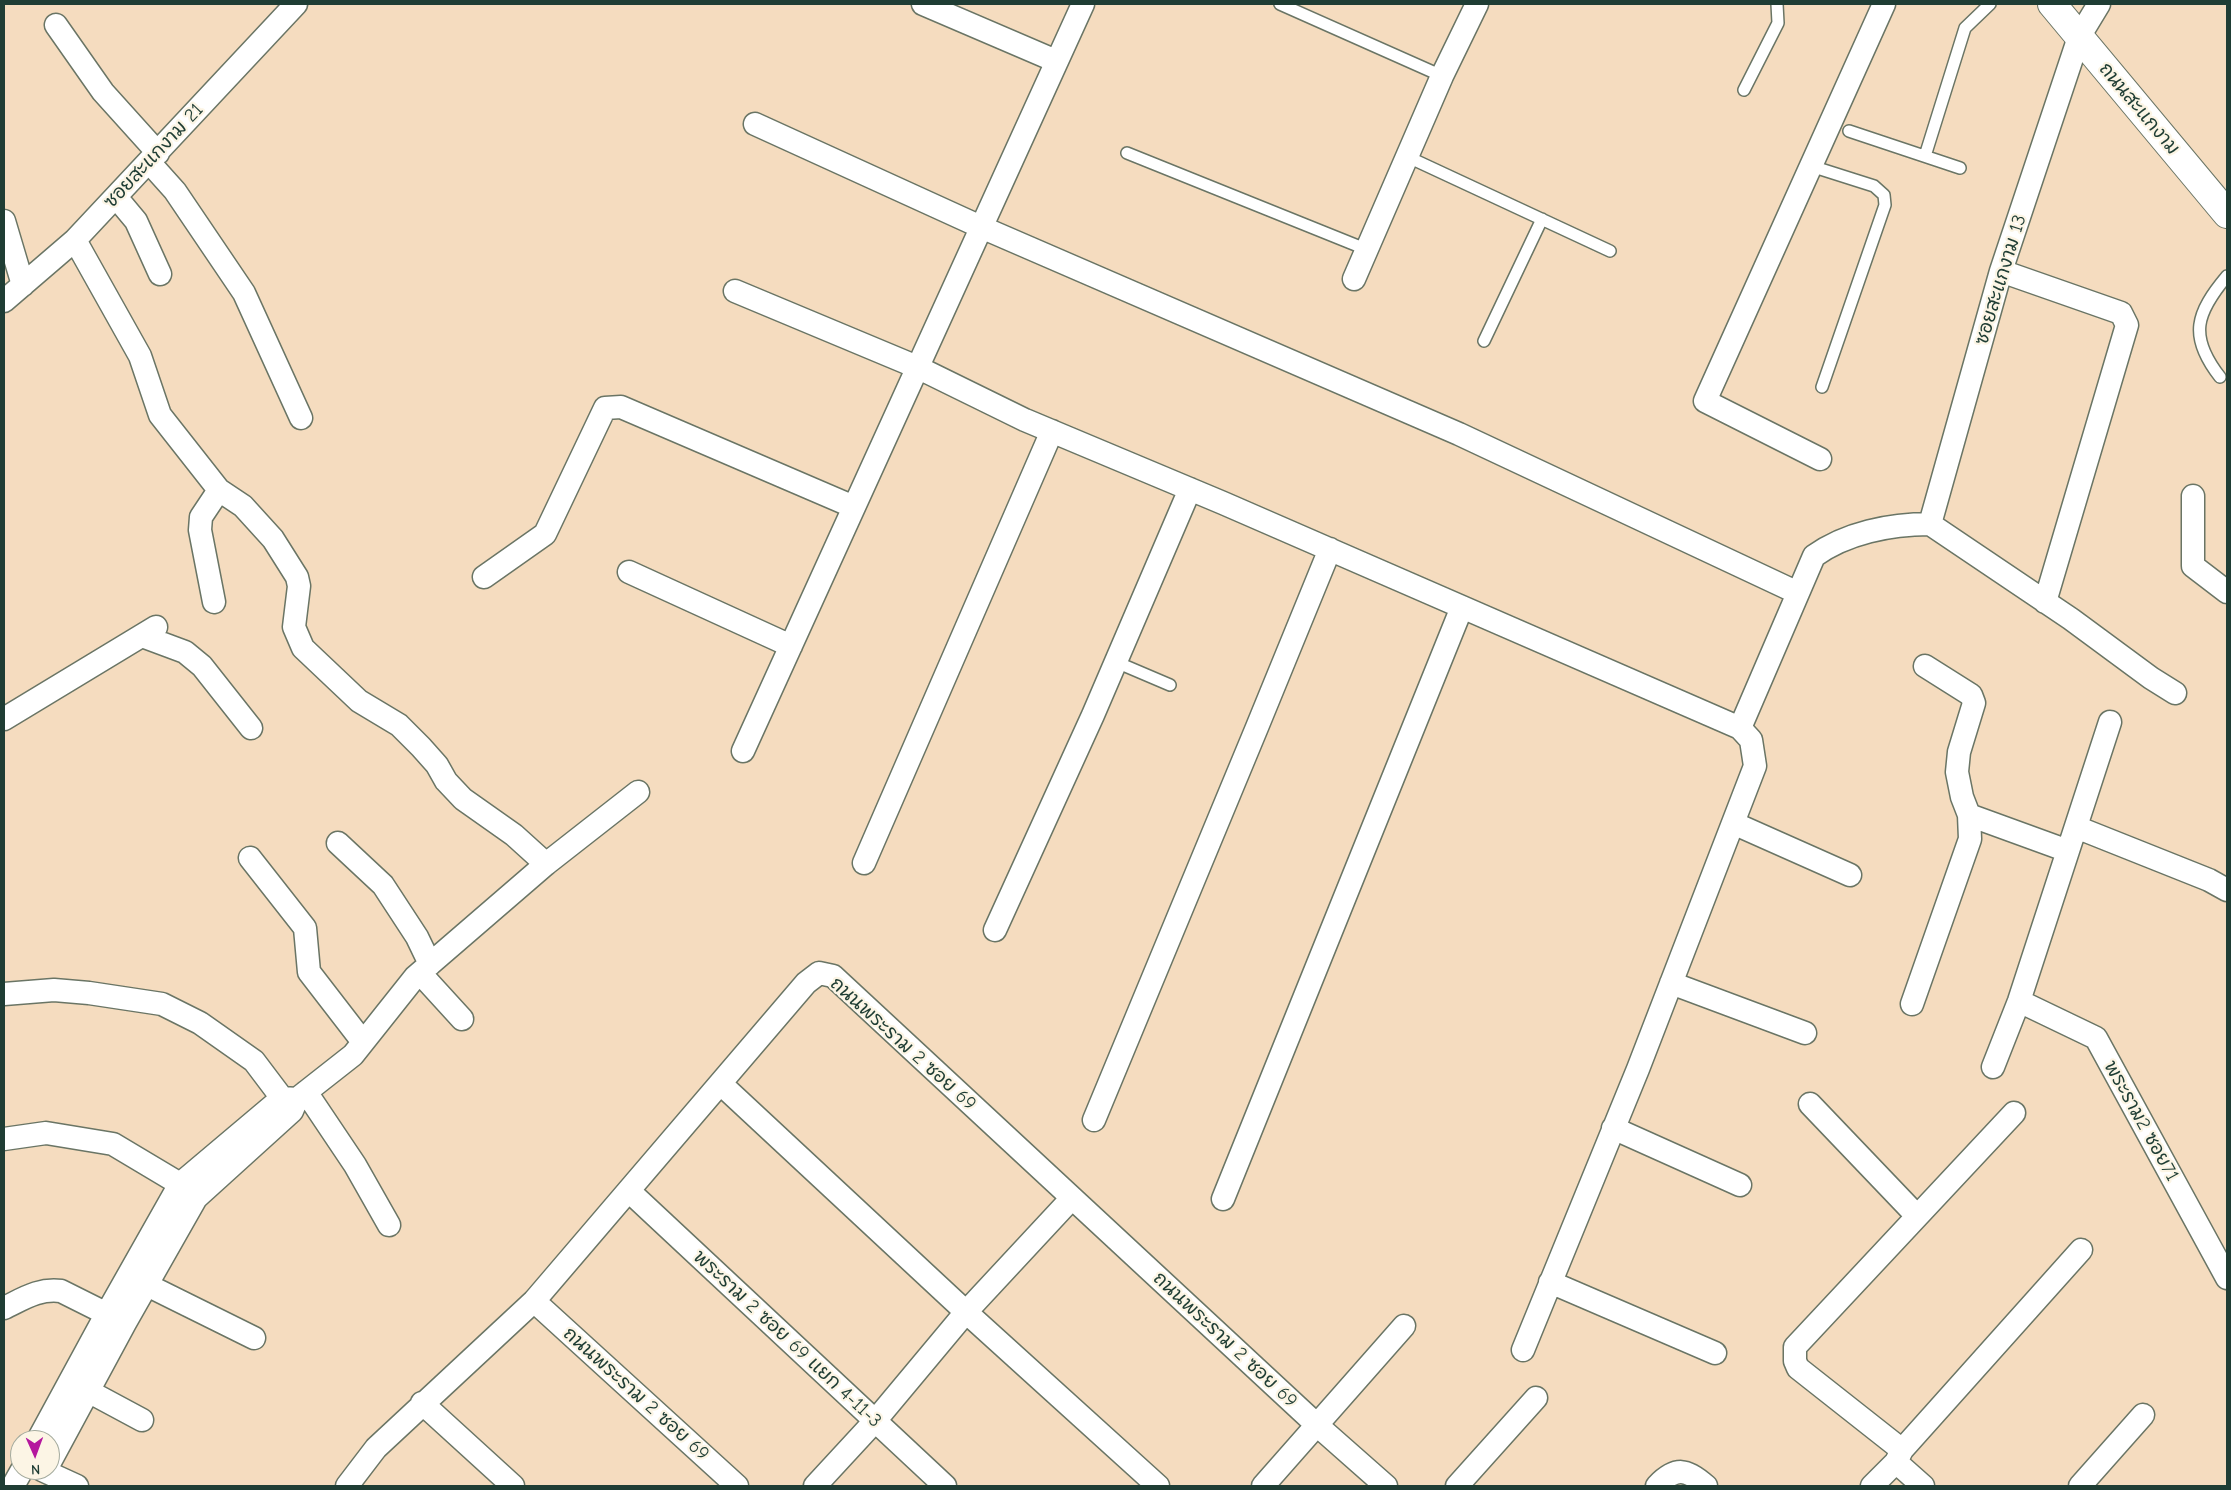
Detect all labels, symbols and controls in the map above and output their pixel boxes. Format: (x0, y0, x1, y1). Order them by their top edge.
street label: ถนนสะแกงาม (2094, 58, 2184, 160)
street label: ซอยสะแกงาม 21 (100, 99, 208, 213)
street label: ซอยสะแกงาม 13 (1970, 212, 2032, 348)
street label: ถนนพระราม 2 ซอย 69 (825, 972, 981, 1116)
street label: พระราม2 ซอย71 (2099, 1057, 2183, 1185)
street label: พระราม 2 ซอย 69 แยก 4-11-3 (688, 1246, 886, 1432)
street label: ถนนพระราม 2 ซอย 69 (1148, 1267, 1302, 1413)
street label: ถนนพระราม 2 ซอย 69 (558, 1322, 714, 1466)
north arrow (10, 1430, 60, 1480)
text: N (31, 1461, 40, 1478)

